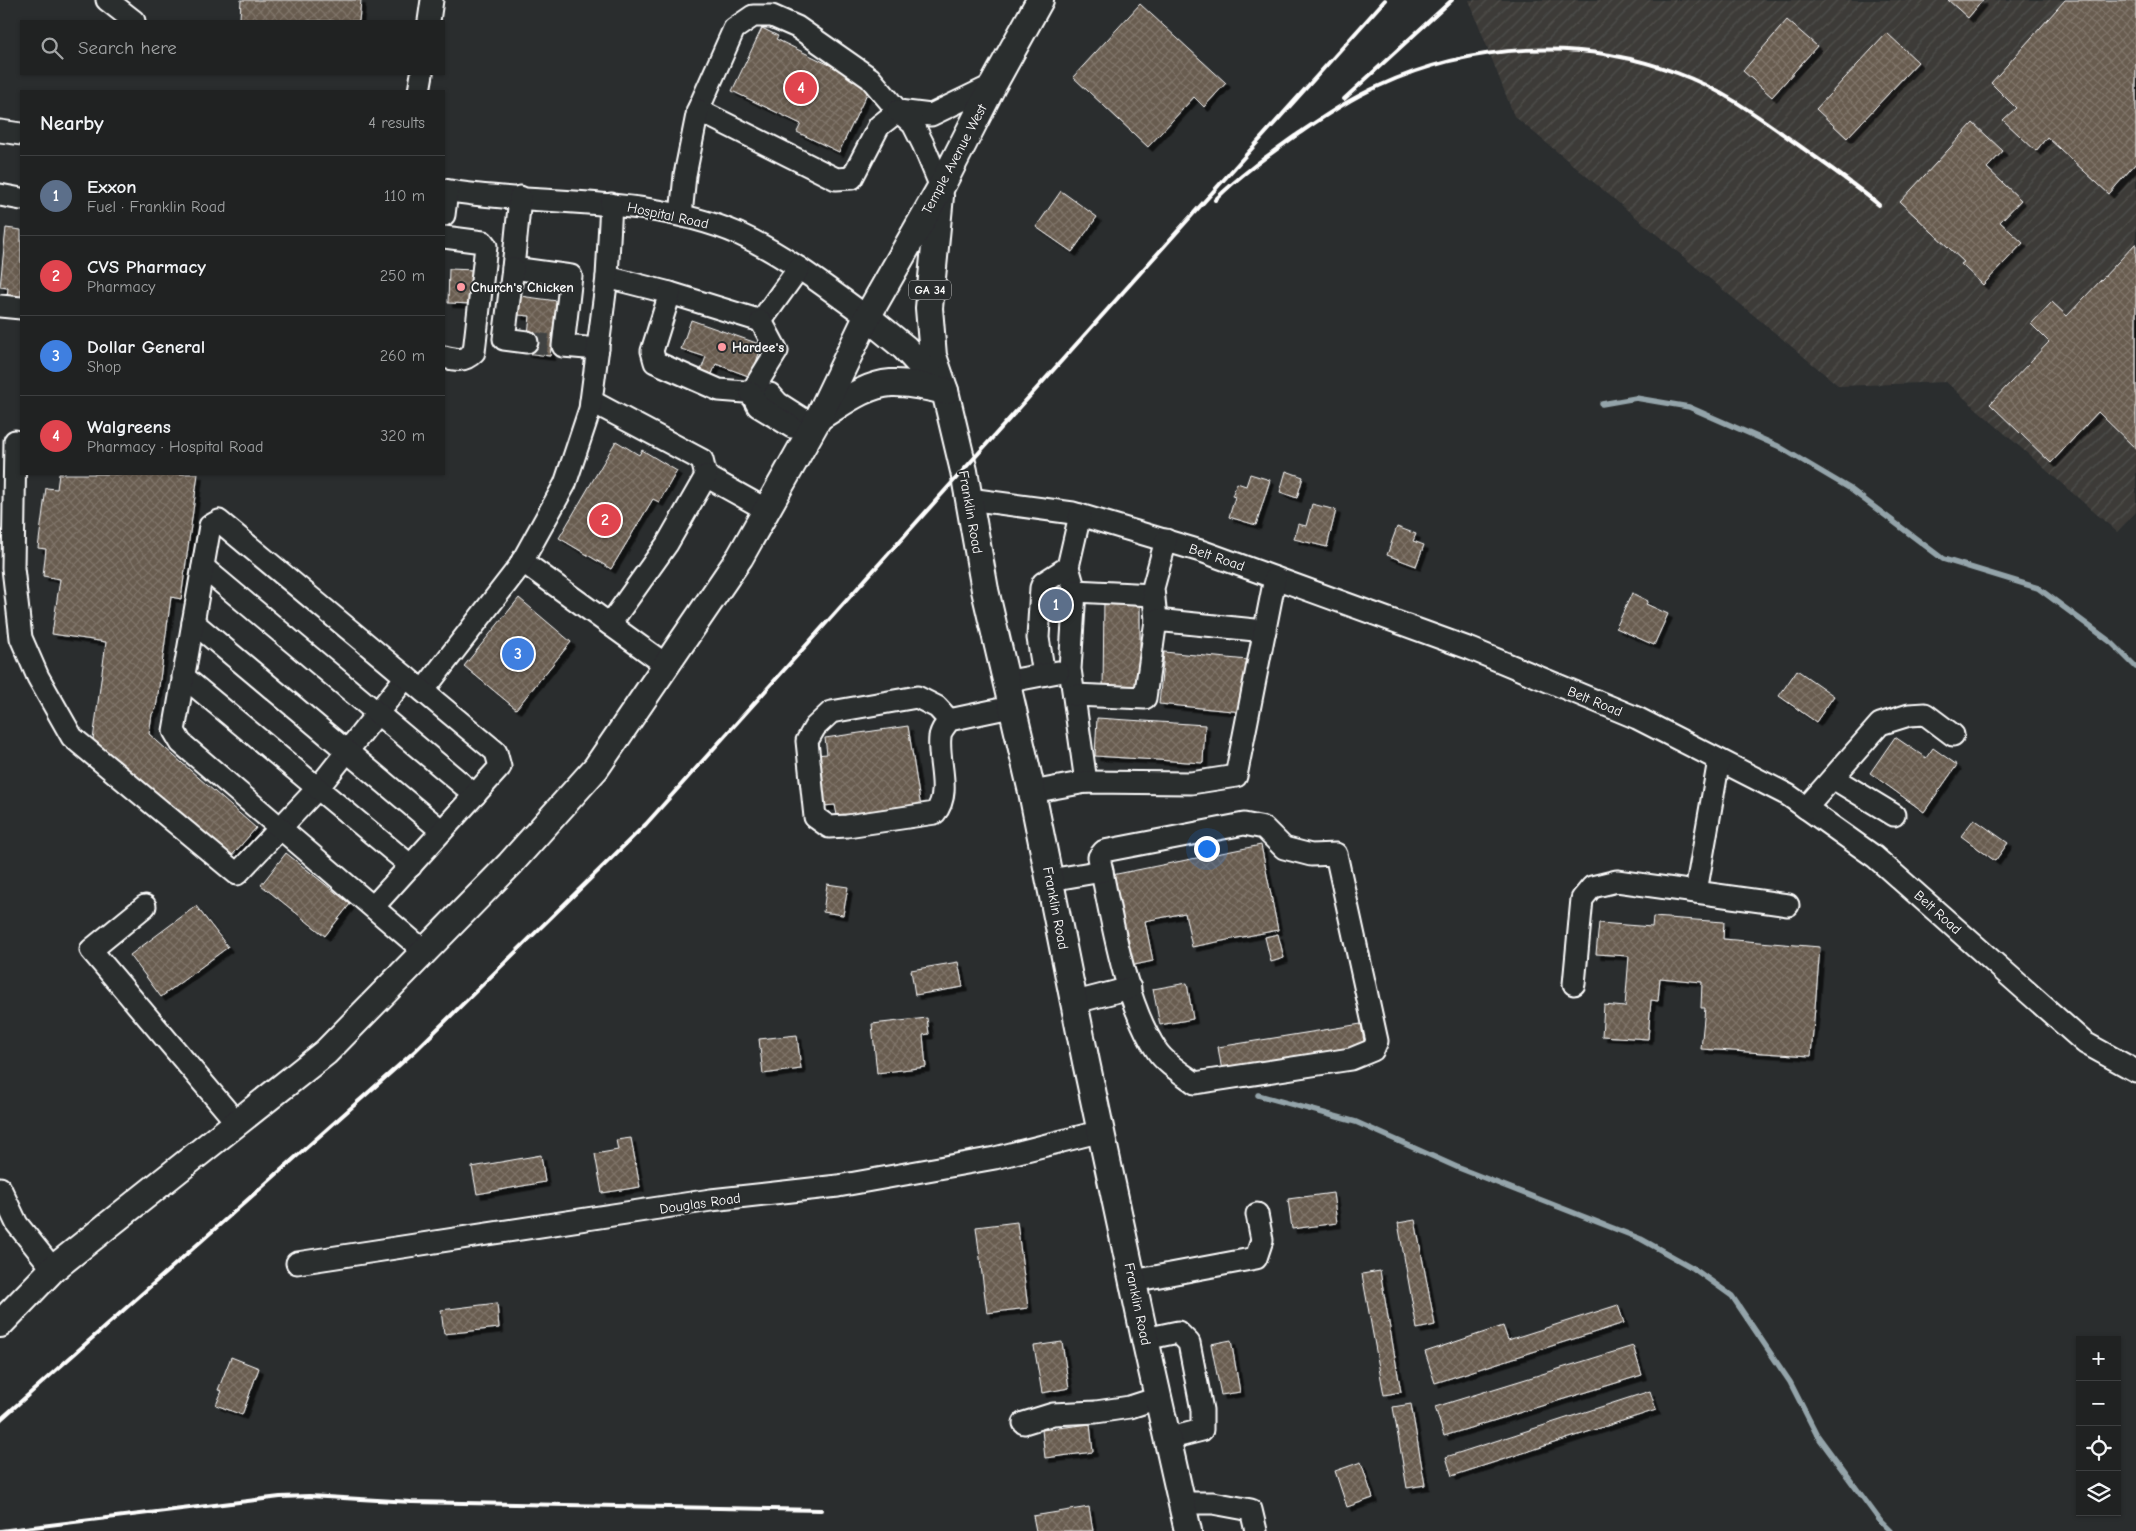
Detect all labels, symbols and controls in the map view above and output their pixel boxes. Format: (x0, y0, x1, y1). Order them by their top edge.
search box (20, 20, 445, 75)
icon: search (38, 34, 66, 62)
text: Search here (78, 37, 177, 59)
pin: 4 (785, 69, 817, 107)
street label: Temple Avenue West (918, 100, 991, 217)
text: Nearby (40, 111, 104, 135)
text: 4 results (368, 114, 425, 132)
text: Exxon (87, 176, 137, 198)
text: 1 (53, 187, 59, 205)
text: 110 m (384, 187, 425, 205)
text: Fuel · Franklin Road (87, 198, 225, 216)
street label: Hospital Road (626, 199, 710, 232)
text: CVS Pharmacy (87, 256, 206, 278)
text: 2 (52, 267, 60, 285)
text: 250 m (380, 267, 425, 285)
text: Pharmacy (87, 278, 156, 296)
place label: Church's Chicken (471, 279, 574, 296)
road number: GA 34 (909, 280, 951, 300)
marker: Church's Chicken (455, 281, 467, 293)
text: Dollar General (87, 336, 205, 358)
place label: Hardee's (732, 339, 784, 356)
marker: Hardee's (716, 341, 728, 353)
text: 3 (52, 347, 60, 365)
text: 260 m (380, 347, 425, 365)
text: Shop (87, 358, 121, 376)
text: Walgreens (87, 416, 171, 438)
text: 4 (52, 427, 60, 445)
text: 320 m (380, 427, 425, 445)
text: Pharmacy · Hospital Road (87, 438, 263, 456)
street label: Franklin Road (955, 469, 986, 555)
pin: 2 (589, 501, 621, 539)
street label: Belt Road (1187, 540, 1247, 575)
pin: 1 (1040, 586, 1072, 624)
pin: 3 (502, 635, 534, 673)
street label: Belt Road (1565, 683, 1625, 720)
your location (1194, 836, 1220, 862)
street label: Franklin Road (1039, 865, 1072, 951)
street label: Belt Road (1911, 887, 1965, 938)
street label: Douglas Road (658, 1189, 742, 1218)
street label: Franklin Road (1120, 1261, 1155, 1347)
map controls (2076, 1336, 2121, 1516)
button: + (2076, 1336, 2121, 1381)
button: − (2076, 1381, 2121, 1426)
button: locate (2076, 1426, 2121, 1471)
button: layers (2076, 1471, 2121, 1516)

